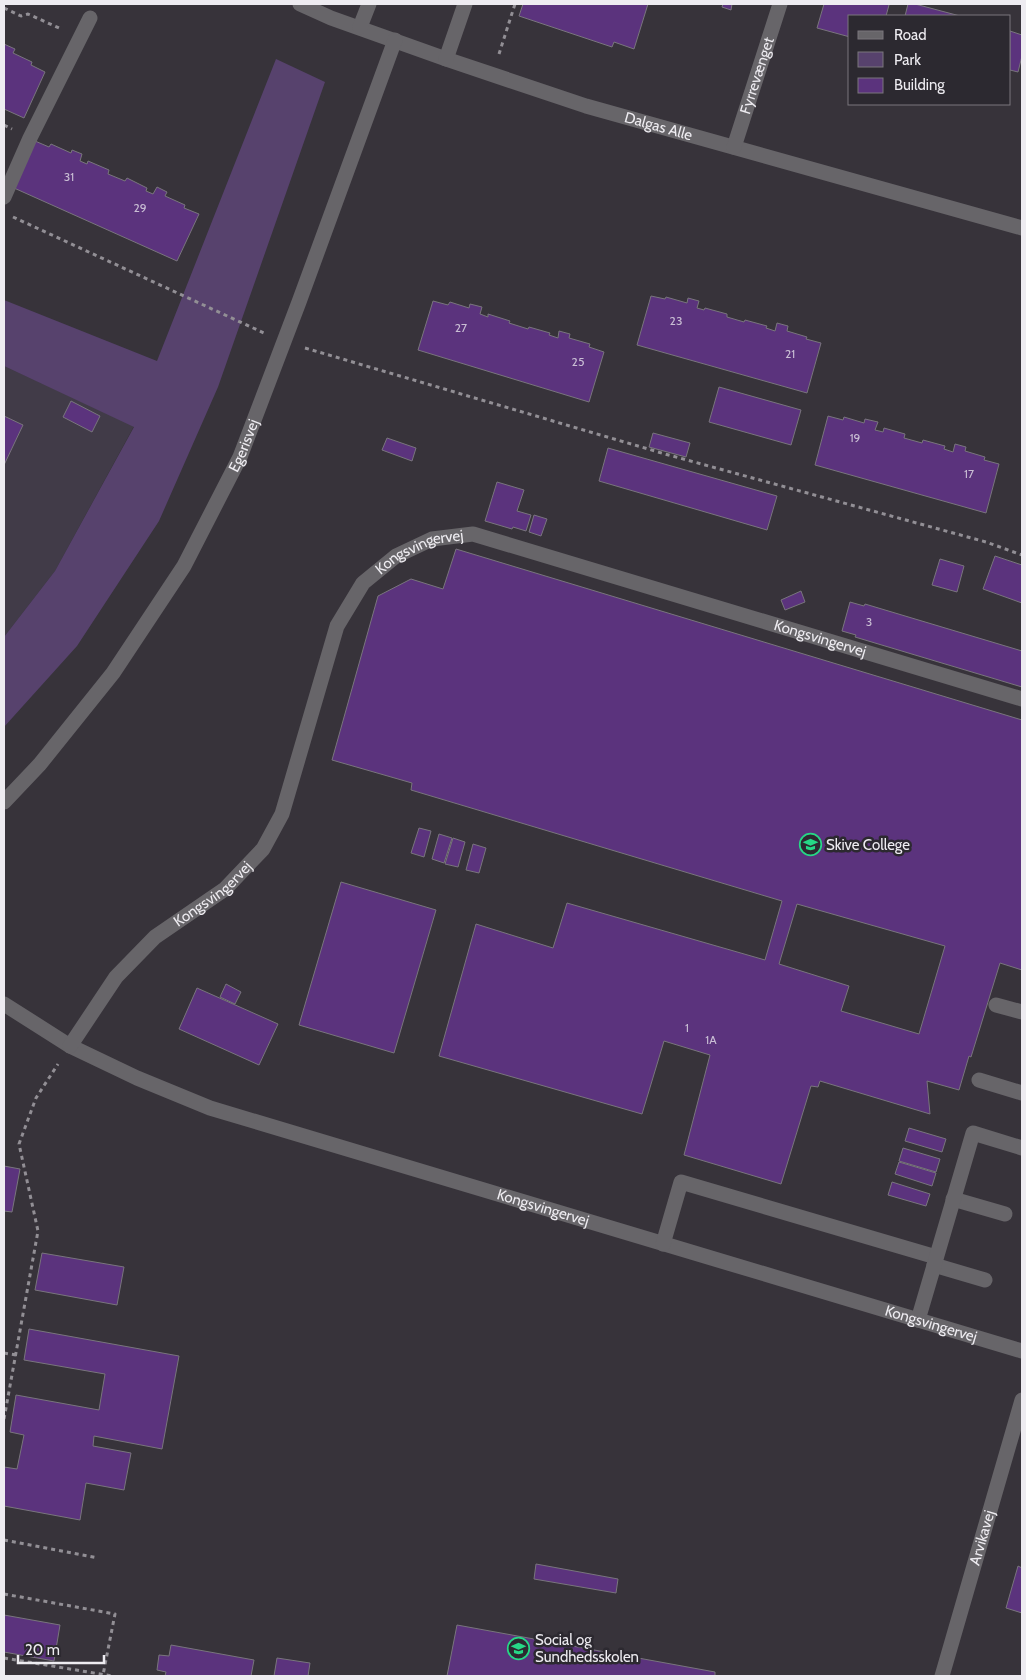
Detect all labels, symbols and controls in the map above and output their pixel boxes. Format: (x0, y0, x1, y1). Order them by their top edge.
legend (848, 15, 1011, 105)
text: Road (894, 26, 927, 44)
street label: Fyrrevænget (736, 35, 778, 116)
text: Park (894, 51, 921, 69)
text: Building (894, 76, 945, 94)
street label: Dalgas Alle (622, 108, 695, 144)
house number: 31 (64, 169, 74, 184)
house number: 29 (133, 200, 147, 215)
house number: 23 (670, 313, 682, 328)
house number: 27 (455, 320, 467, 335)
house number: 21 (785, 346, 795, 361)
house number: 25 (572, 354, 584, 369)
street label: Egerisvej (225, 417, 263, 475)
house number: 19 (850, 430, 861, 445)
house number: 17 (964, 466, 974, 481)
street label: Kongsvingervej (372, 526, 464, 578)
house number: 3 (866, 614, 872, 629)
street label: Kongsvingervej (772, 616, 868, 661)
school or university icon: Skive College (798, 833, 822, 857)
place label: Skive College (826, 836, 910, 854)
street label: Kongsvingervej (170, 857, 256, 931)
house number: 1 (685, 1020, 689, 1035)
house number: 1A (705, 1032, 717, 1047)
street label: Kongsvingervej (495, 1185, 591, 1230)
street label: Kongsvingervej (883, 1301, 979, 1346)
street label: Arvikavej (966, 1508, 999, 1567)
place label: Social og Sundhedsskolen (535, 1631, 639, 1666)
scale bar (18, 1632, 104, 1664)
school or university icon: Social og Sundhedsskolen (507, 1637, 531, 1661)
text: 20 m (25, 1641, 60, 1659)

